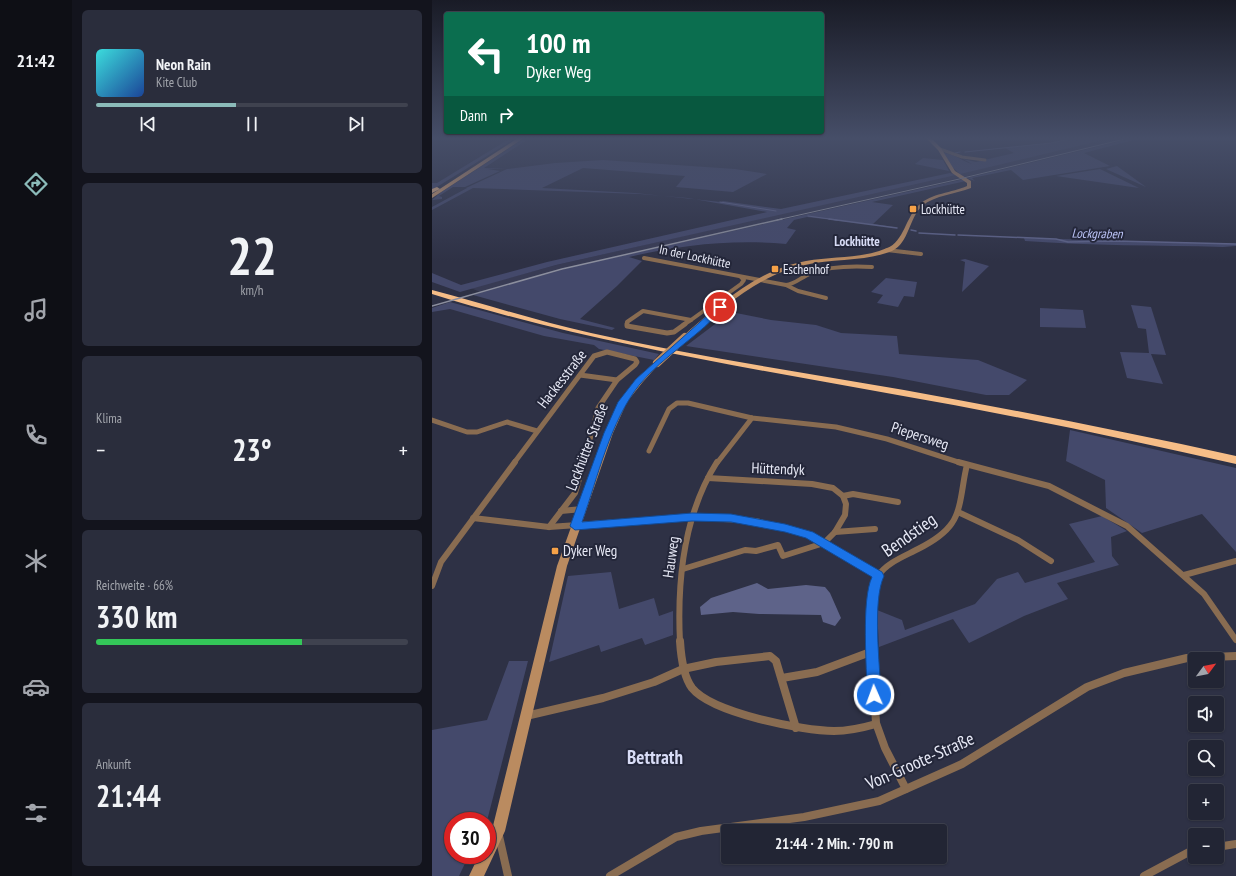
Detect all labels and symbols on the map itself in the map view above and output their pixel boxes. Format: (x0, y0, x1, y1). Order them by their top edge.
place label: Lockhütte (921, 201, 965, 218)
marker: Lockhütte (908, 204, 918, 214)
water label: Lockgraben (1071, 225, 1124, 242)
district label: Lockhütte (834, 233, 880, 250)
street label: In der Lockhütte (658, 241, 732, 272)
place label: Eschenhof (783, 261, 830, 278)
marker: Eschenhof (770, 264, 780, 274)
pin (703, 290, 737, 324)
street label: Hackesstraße (533, 346, 590, 412)
street label: Lockhütter Straße (561, 400, 612, 493)
street label: Piepersweg (889, 417, 951, 454)
street label: Hüttendyk (751, 458, 805, 479)
street label: Bendstieg (877, 507, 941, 562)
street label: Hauweg (658, 535, 683, 579)
place label: Dyker Weg (563, 541, 617, 560)
marker: Dyker Weg (550, 546, 560, 556)
north arrow (1188, 652, 1224, 688)
position arrow (853, 674, 895, 716)
street label: Von-Groote-Straße (861, 726, 978, 795)
district label: Bettrath (627, 745, 683, 769)
speed limit sign: 30 (444, 812, 496, 864)

